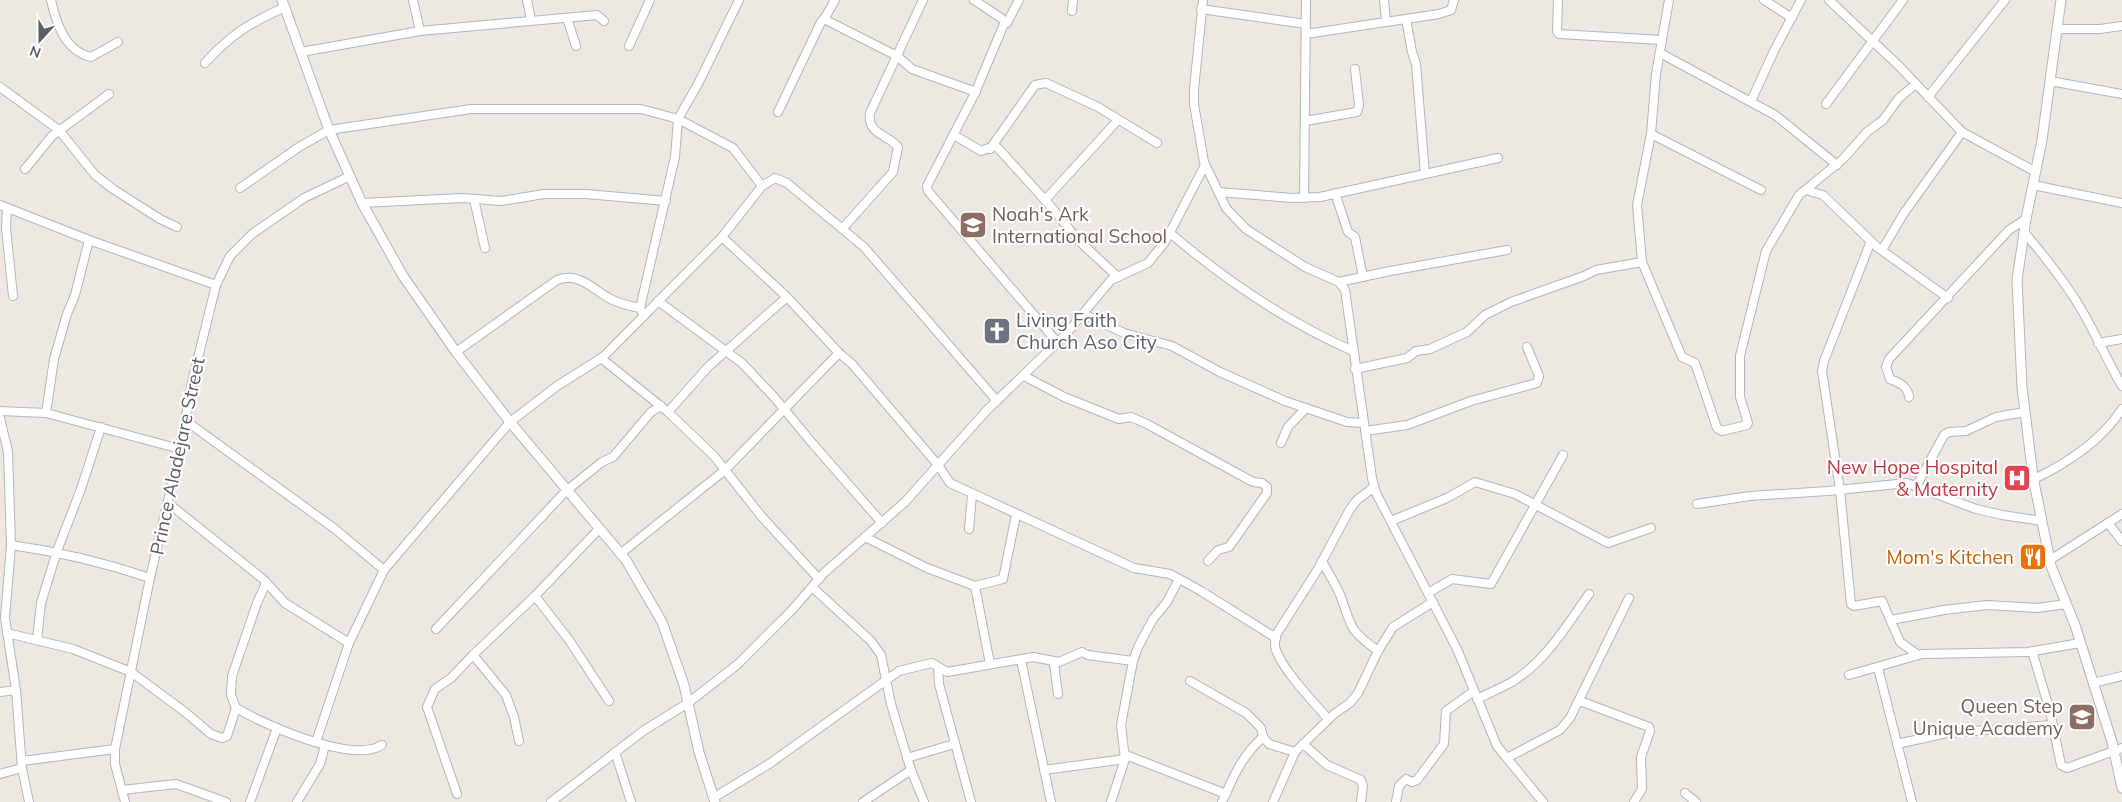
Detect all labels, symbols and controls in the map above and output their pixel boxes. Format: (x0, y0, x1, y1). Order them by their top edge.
north arrow (15, 15, 65, 65)
text: N (27, 42, 44, 62)
place label: Noah's Ark International School (992, 202, 1167, 248)
school or university icon: Noah's Ark International School (958, 210, 988, 240)
place label: Living Faith Church Aso City (1016, 308, 1157, 354)
church icon: Living Faith Church Aso City (982, 316, 1012, 346)
street label: Prince Aladejare Street (144, 355, 210, 557)
place label: New Hope Hospital & Maternity (1827, 455, 1998, 501)
hospital icon: New Hope Hospital & Maternity (2002, 463, 2032, 493)
restaurant icon: Mom's Kitchen (2018, 542, 2048, 572)
place label: Mom's Kitchen (1886, 545, 2014, 569)
place label: Queen Step Unique Academy (1913, 694, 2063, 740)
school or university icon: Queen Step Unique Academy (2067, 702, 2097, 732)

